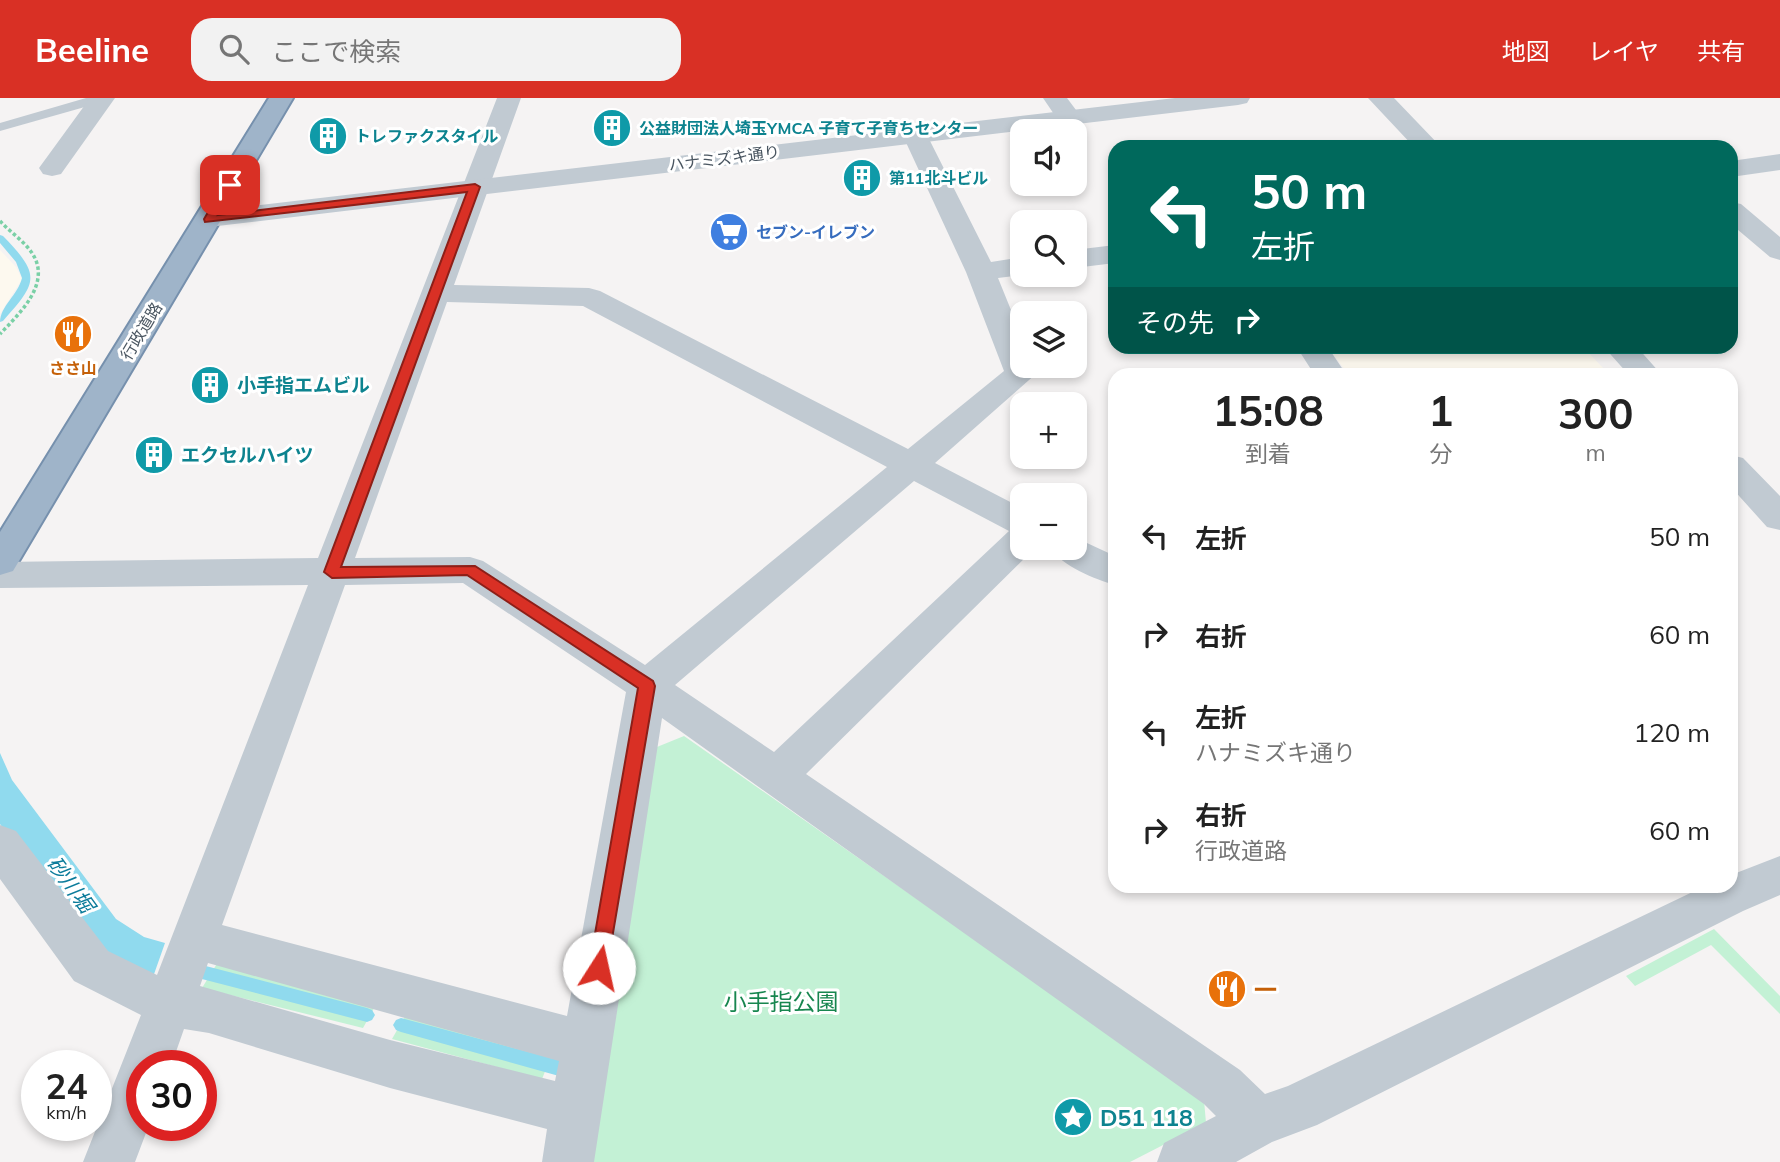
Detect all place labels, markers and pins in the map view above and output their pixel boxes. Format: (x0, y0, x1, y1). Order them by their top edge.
building icon: 公益財団法人埼玉YMCA 子育て子育ちセンター (591, 107, 633, 149)
building icon: トレファクスタイル (307, 115, 349, 157)
place label: 公益財団法人埼玉YMCA 子育て子育ちセンター (639, 118, 979, 138)
place label: トレファクスタイル (355, 126, 499, 146)
pin (200, 155, 260, 215)
building icon: 第11北斗ビル (841, 157, 883, 199)
place label: 第11北斗ビル (889, 168, 988, 188)
supermarket icon: セブン-イレブン (708, 211, 750, 253)
place label: セブン-イレブン (756, 222, 875, 242)
restaurant icon: ささ山 (52, 313, 94, 355)
place label: ささ山 (49, 358, 97, 378)
building icon: 小手指エムビル (189, 364, 231, 406)
place label: 小手指エムビル (237, 373, 370, 397)
building icon: エクセルハイツ (133, 434, 175, 476)
place label: エクセルハイツ (181, 443, 314, 467)
restaurant icon: 一 (1206, 968, 1248, 1010)
place label: 一 (1254, 975, 1277, 1004)
place icon: D51 118 (1052, 1096, 1094, 1138)
place label: D51 118 (1100, 1103, 1193, 1132)

